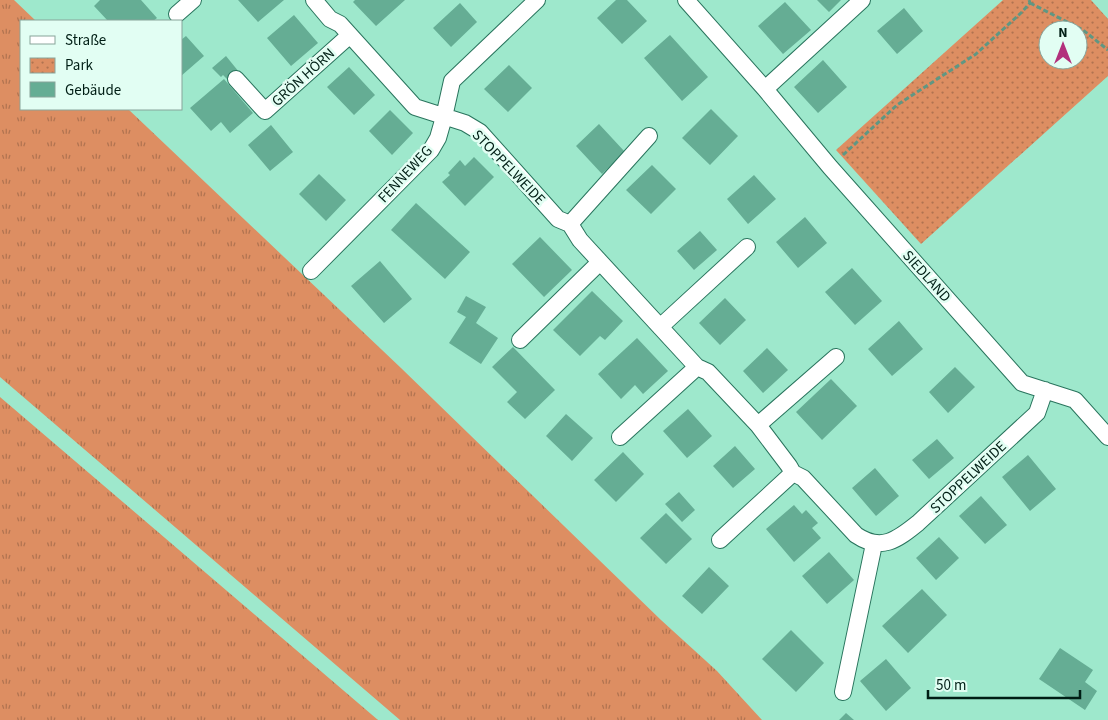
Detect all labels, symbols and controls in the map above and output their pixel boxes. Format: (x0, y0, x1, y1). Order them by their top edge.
legend (20, 20, 182, 110)
north arrow (1038, 20, 1088, 70)
text: N (1058, 23, 1068, 43)
text: Straße (65, 30, 106, 51)
street label: GRÖN HÖRN (267, 43, 340, 111)
text: Park (65, 55, 94, 76)
text: Gebäude (65, 80, 121, 101)
street label: STOPPELWEIDE (467, 125, 550, 210)
street label: FENNEWEG (373, 141, 437, 208)
street label: SIEDLAND (898, 246, 956, 307)
street label: STOPPELWEIDE (926, 436, 1011, 518)
scale bar (928, 668, 1080, 700)
text: 50 m (936, 675, 966, 696)

